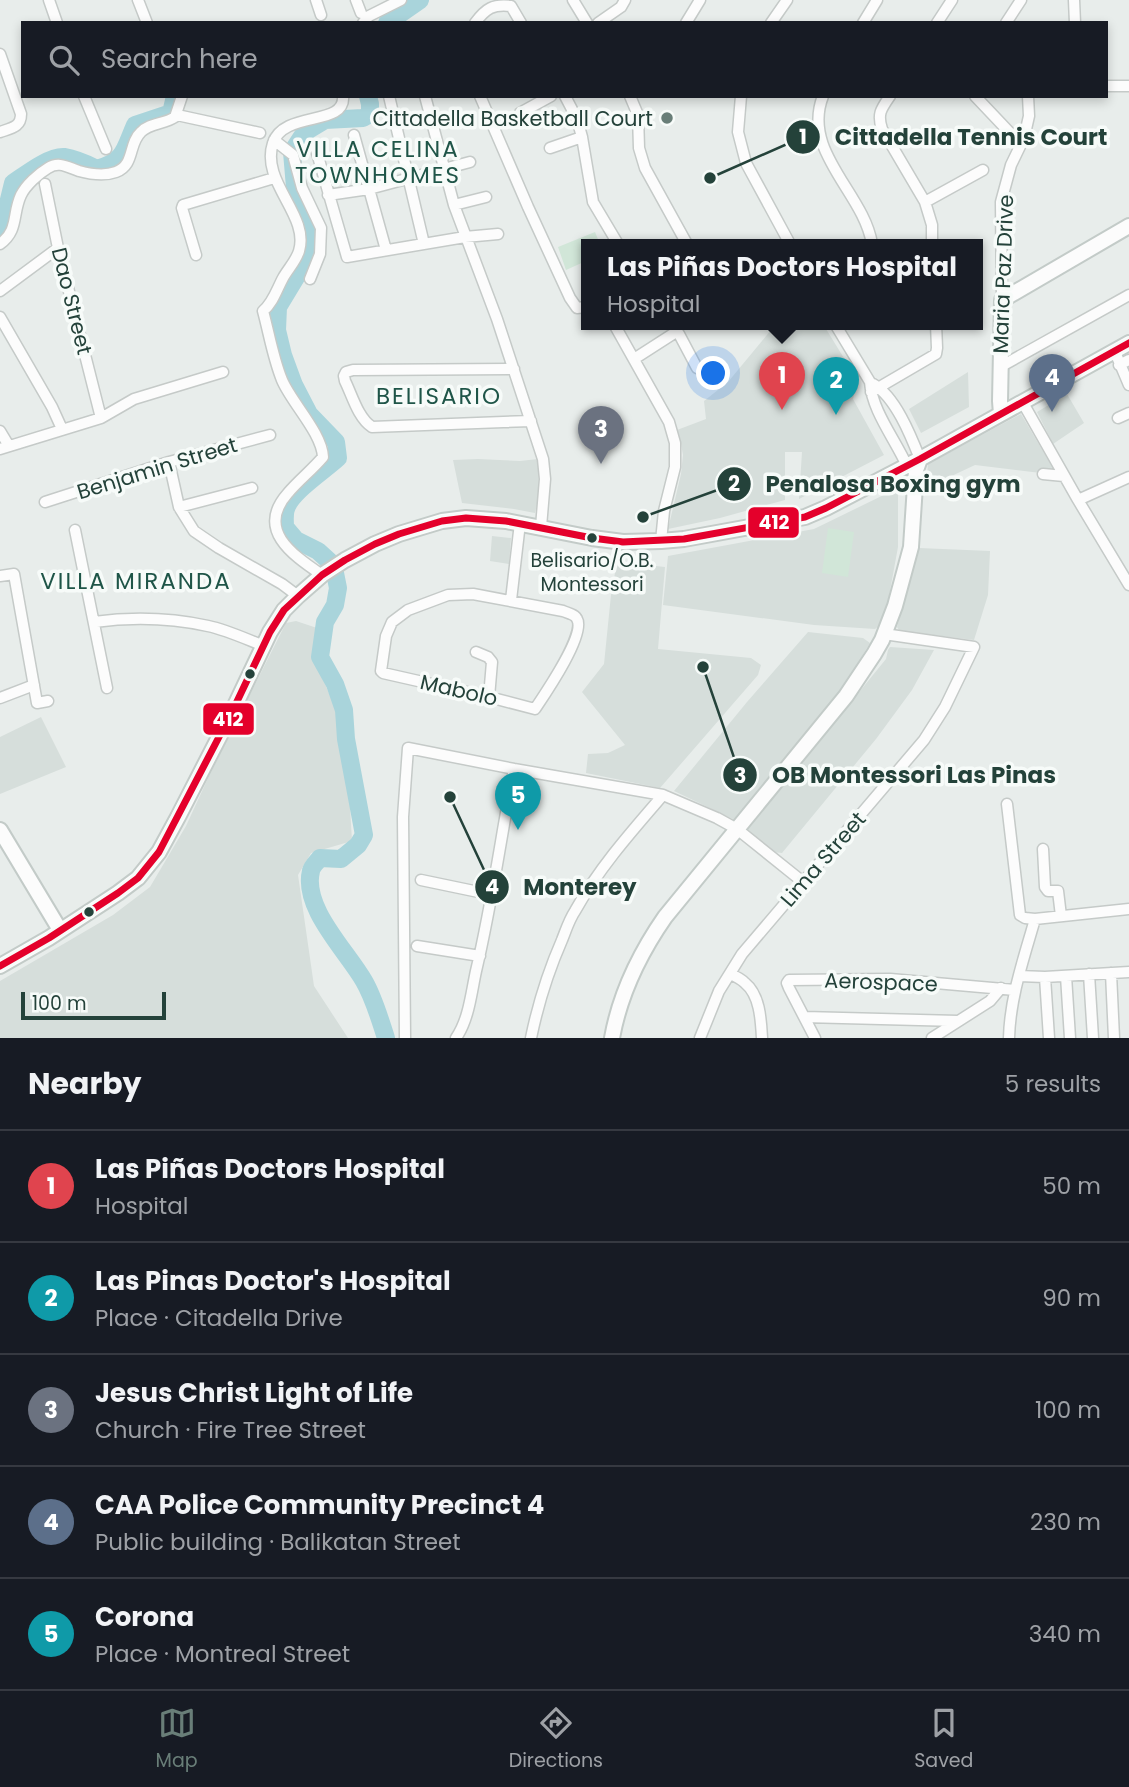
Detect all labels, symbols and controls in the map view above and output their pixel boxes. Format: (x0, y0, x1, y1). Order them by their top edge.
search box (21, 21, 1108, 98)
icon: search (45, 41, 83, 79)
text: Search here (101, 41, 258, 77)
place label: Cittadella Basketball Court (372, 104, 653, 133)
marker: Cittadella Basketball Court (659, 110, 675, 126)
callout: Cittadella Tennis Court (786, 115, 1121, 159)
text: Cittadella Tennis Court (835, 121, 1107, 153)
text: 1 (799, 122, 807, 151)
district label: VILLA CELINA TOWNHOMES (295, 133, 461, 191)
street label: Maria Paz Drive (986, 194, 1020, 354)
popup (581, 239, 983, 330)
street label: Dao Street (45, 244, 99, 358)
text: Las Piñas Doctors Hospital (607, 249, 957, 285)
text: Hospital (607, 288, 700, 320)
pin: 1 (759, 352, 805, 410)
pin: 4 (1029, 354, 1075, 412)
your location (696, 356, 730, 390)
pin: 2 (813, 357, 859, 415)
district label: BELISARIO (376, 380, 502, 412)
pin: 3 (578, 406, 624, 464)
street label: Benjamin Street (73, 430, 241, 506)
callout: Penalosa Boxing gym (716, 462, 1034, 506)
text: Penalosa Boxing gym (765, 468, 1021, 500)
text: 2 (728, 469, 740, 498)
line badge: 412 (747, 506, 800, 539)
text: 412 (759, 509, 790, 536)
marker: Belisario/O.B. Montessori (585, 531, 599, 545)
place label: Belisario/O.B. Montessori (530, 547, 654, 598)
district label: VILLA MIRANDA (40, 565, 232, 597)
unlabelled marker (243, 667, 257, 681)
street label: Mabolo (417, 667, 501, 713)
line badge: 412 (202, 702, 255, 736)
text: 412 (213, 706, 244, 733)
callout: OB Montessori Las Pinas (723, 753, 1070, 797)
text: OB Montessori Las Pinas (772, 759, 1056, 791)
text: 3 (734, 761, 746, 790)
pin: 5 (495, 772, 541, 830)
street label: Lima Street (774, 805, 872, 913)
callout: Monterey (474, 865, 650, 909)
text: Monterey (523, 871, 637, 903)
text: 4 (485, 872, 499, 901)
unlabelled marker (82, 905, 96, 919)
street label: Aerospace (824, 966, 938, 998)
scale bar (21, 989, 166, 1021)
text: 100 m (32, 990, 87, 1017)
text: Nearby (28, 1062, 142, 1105)
text: 5 results (1005, 1068, 1101, 1100)
text: Las Piñas Doctors Hospital (95, 1151, 445, 1187)
text: 1 (47, 1170, 55, 1202)
text: 50 m (1042, 1170, 1101, 1202)
text: Hospital (95, 1190, 188, 1222)
text: Las Pinas Doctor's Hospital (95, 1263, 451, 1299)
text: 2 (44, 1282, 58, 1314)
text: 90 m (1042, 1282, 1101, 1314)
text: Place · Citadella Drive (95, 1302, 343, 1334)
text: Jesus Christ Light of Life (95, 1375, 413, 1411)
text: 3 (44, 1394, 58, 1426)
text: 100 m (1035, 1394, 1101, 1426)
text: Church · Fire Tree Street (95, 1414, 366, 1446)
text: CAA Police Community Precinct 4 (95, 1487, 544, 1523)
text: 4 (43, 1506, 59, 1538)
text: 230 m (1030, 1506, 1101, 1538)
text: Public building · Balikatan Street (95, 1526, 461, 1558)
text: Corona (95, 1599, 194, 1635)
text: 5 (44, 1618, 58, 1650)
text: 340 m (1029, 1618, 1101, 1650)
text: Place · Montreal Street (95, 1638, 350, 1670)
tab: Map (156, 1704, 198, 1775)
tab: Directions (509, 1704, 603, 1775)
tab: Saved (914, 1704, 973, 1775)

